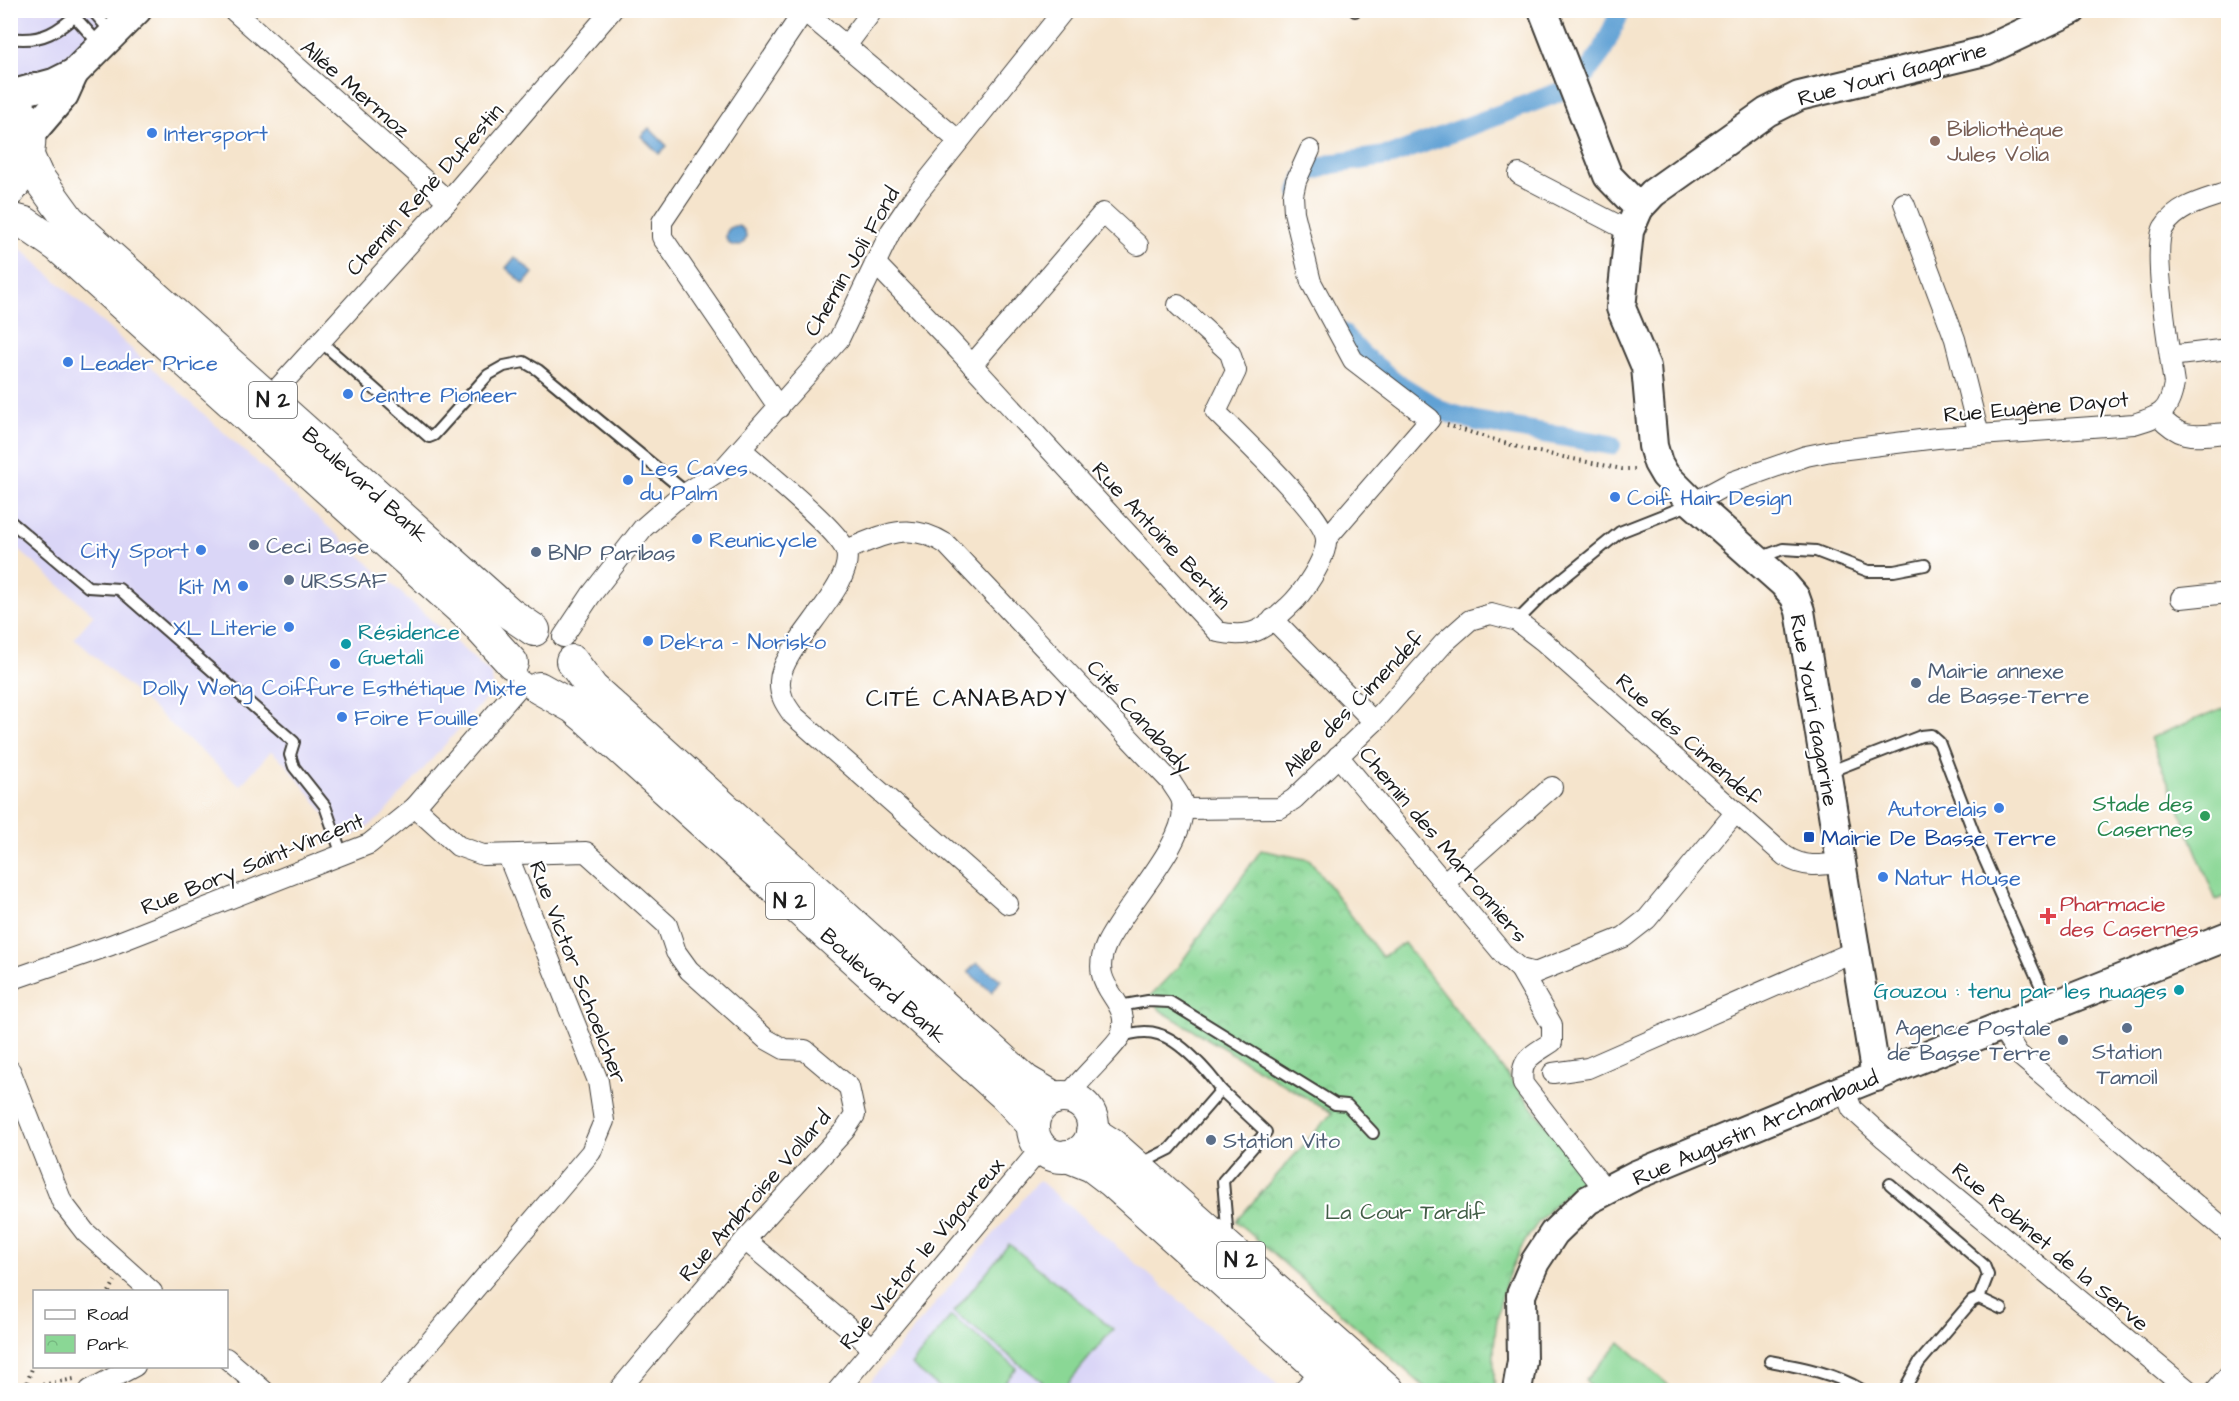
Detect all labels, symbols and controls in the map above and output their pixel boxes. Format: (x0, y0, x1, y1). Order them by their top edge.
street label: Allée Mermoz (293, 33, 417, 146)
street label: Rue Youri Gagarine (1794, 34, 1991, 116)
street label: Chemin René Dufestin (339, 97, 511, 283)
place label: Bibliothèque Jules Volia (1947, 114, 2064, 170)
place label: Intersport (164, 119, 268, 150)
marker: Intersport (145, 126, 159, 140)
marker: Bibliothèque Jules Volia (1928, 134, 1942, 148)
street label: Chemin Joli Fond (797, 181, 908, 342)
place label: Leader Price (80, 348, 218, 379)
marker: Leader Price (61, 355, 75, 369)
place label: Centre Pioneer (360, 380, 517, 411)
road number: N 2 (249, 382, 297, 418)
street label: Rue Eugène Dayot (1942, 384, 2130, 432)
marker: Centre Pioneer (341, 387, 355, 401)
street label: Boulevard Bank (295, 420, 435, 551)
place label: Les Caves du Palm (640, 453, 748, 509)
street label: Rue Antoine Bertin (1084, 455, 1238, 617)
marker: Les Caves du Palm (621, 473, 635, 487)
place label: Coif Hair Design (1627, 483, 1792, 515)
marker: Coif Hair Design (1608, 490, 1622, 504)
place label: Reunicycle (709, 525, 817, 557)
place label: Ceci Base (266, 531, 369, 562)
marker: Reunicycle (690, 532, 704, 546)
place label: City Sport (81, 536, 189, 568)
marker: Ceci Base (247, 538, 261, 552)
place label: BNP Paribas (548, 538, 676, 569)
marker: City Sport (194, 543, 208, 557)
marker: BNP Paribas (529, 545, 543, 559)
place label: URSSAF (301, 566, 387, 597)
place label: Kit M (178, 572, 231, 603)
marker: URSSAF (282, 573, 296, 587)
marker: Kit M (236, 579, 250, 593)
street label: Rue Youri Gagarine (1780, 612, 1846, 809)
place label: XL Literie (173, 613, 277, 644)
place label: Résidence Guetali (358, 617, 460, 673)
marker: XL Literie (282, 620, 296, 634)
street label: Allée des Cimendef (1276, 624, 1433, 784)
place label: Dekra - Norisko (660, 627, 827, 658)
marker: Dekra - Norisko (641, 634, 655, 648)
marker: Résidence Guetali (339, 637, 353, 651)
street label: Cité Canabady (1078, 653, 1199, 782)
place label: Mairie annexe de Basse-Terre (1928, 656, 2090, 712)
marker: Dolly Wong Coiffure Esthétique Mixte (328, 657, 342, 671)
street label: Rue des Cimendef (1609, 666, 1768, 814)
place label: Dolly Wong Coiffure Esthétique Mixte (143, 673, 527, 705)
marker: Mairie annexe de Basse-Terre (1909, 676, 1923, 690)
district label: CITÉ CANABADY (866, 682, 1068, 716)
place label: Foire Fouille (354, 703, 479, 734)
marker: Foire Fouille (335, 710, 349, 724)
street label: Chemin des Marronniers (1351, 740, 1534, 950)
place label: Stade des Casernes (2093, 789, 2193, 845)
place label: Autorelais (1887, 794, 1987, 825)
marker: Autorelais (1992, 801, 2006, 815)
street label: Rue Bory Saint-Vincent (136, 805, 369, 924)
marker: Stade des Casernes (2198, 809, 2212, 823)
place label: Mairie De Basse Terre (1821, 823, 2056, 854)
marker: Mairie De Basse Terre (1802, 830, 1816, 844)
street label: Rue Victor Schoelcher (521, 857, 634, 1088)
place label: Natur House (1895, 863, 2021, 894)
marker: Natur House (1876, 870, 1890, 884)
road number: N 2 (766, 883, 814, 919)
place label: Pharmacie des Casernes (2060, 889, 2199, 945)
marker: Pharmacie des Casernes (2041, 909, 2055, 923)
street label: Boulevard Bank (813, 921, 953, 1052)
place label: Gouzou : tenu par les nuages (1873, 976, 2167, 1008)
marker: Gouzou : tenu par les nuages (2172, 983, 2186, 997)
place label: Agence Postale de Basse Terre (1888, 1013, 2051, 1069)
marker: Station Tamoil (2120, 1021, 2134, 1035)
marker: Agence Postale de Basse Terre (2056, 1033, 2070, 1047)
place label: Station Tamoil (2092, 1037, 2162, 1093)
street label: Rue Augustin Archambaud (1628, 1063, 1883, 1195)
street label: Rue Ambroise Vollard (672, 1103, 838, 1289)
place label: Station Vito (1223, 1126, 1341, 1157)
marker: Station Vito (1204, 1133, 1218, 1147)
street label: Rue Victor le Vigoureux (832, 1151, 1013, 1357)
street label: Rue Robinet de la Serve (1945, 1155, 2155, 1339)
park label: La Cour Tardif (1325, 1197, 1486, 1228)
road number: N 2 (1217, 1242, 1265, 1278)
legend (33, 1290, 228, 1368)
text: Road (87, 1302, 128, 1327)
text: Park (87, 1332, 129, 1357)

